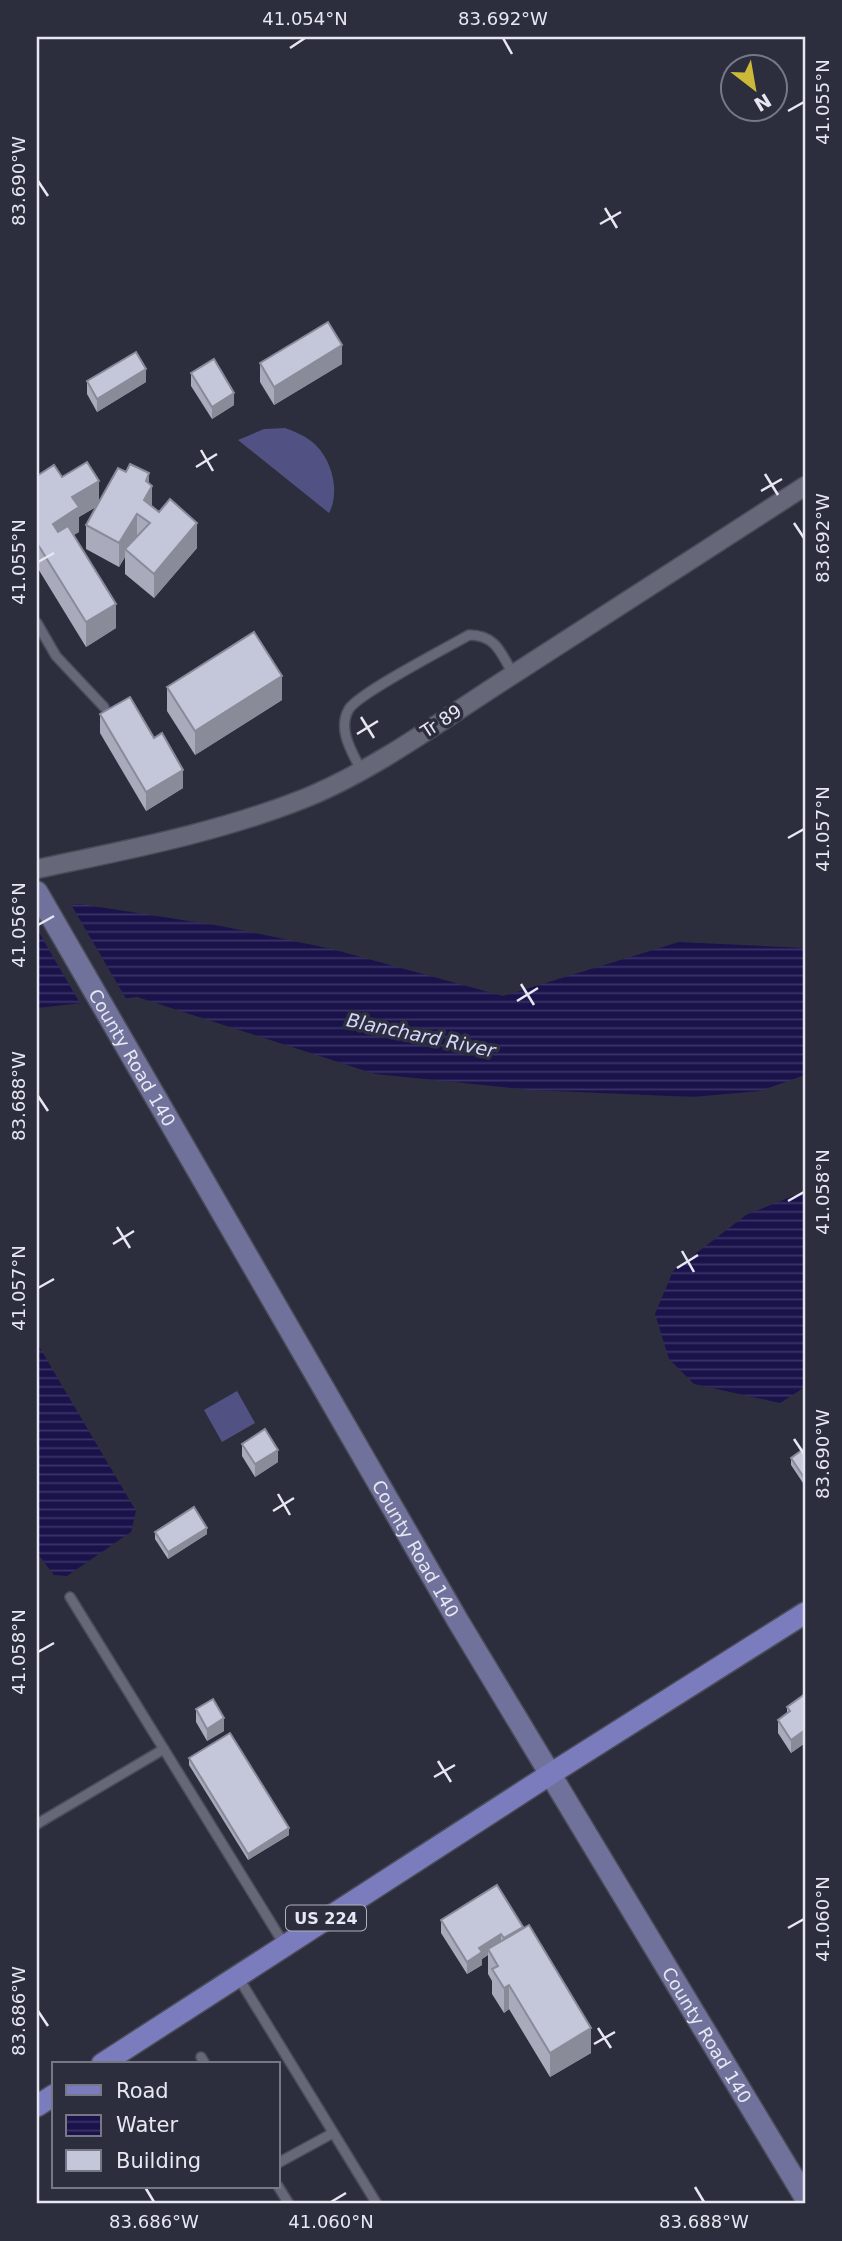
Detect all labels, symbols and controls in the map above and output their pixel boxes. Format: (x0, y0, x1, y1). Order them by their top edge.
text: 41.054°N (262, 8, 348, 29)
text: 83.692°W (458, 8, 548, 29)
north arrow (720, 52, 790, 122)
text: 41.055°N (812, 59, 833, 145)
text: N (750, 89, 775, 116)
text: 83.690°W (8, 136, 29, 226)
text: 83.692°W (812, 493, 833, 583)
text: 41.055°N (8, 519, 29, 605)
street label: Tr 89 (416, 700, 465, 742)
text: 41.057°N (812, 786, 833, 872)
text: 41.056°N (8, 882, 29, 968)
street label: County Road 140 (85, 985, 180, 1130)
water label: Blanchard River (345, 1009, 498, 1062)
text: 83.688°W (8, 1051, 29, 1141)
text: 41.058°N (812, 1149, 833, 1235)
text: 41.057°N (8, 1245, 29, 1331)
text: 83.690°W (812, 1409, 833, 1499)
street label: County Road 140 (368, 1476, 464, 1621)
text: 41.058°N (8, 1609, 29, 1695)
text: 41.060°N (812, 1876, 833, 1962)
road number: US 224 (286, 1906, 366, 1930)
street label: County Road 140 (658, 1963, 756, 2107)
text: 83.686°W (8, 1966, 29, 2056)
legend (52, 2062, 280, 2188)
text: Road (116, 2079, 169, 2103)
text: Water (116, 2113, 178, 2137)
text: Building (116, 2149, 201, 2173)
text: 83.686°W (109, 2211, 199, 2232)
text: 41.060°N (288, 2211, 374, 2232)
text: 83.688°W (659, 2211, 749, 2232)

